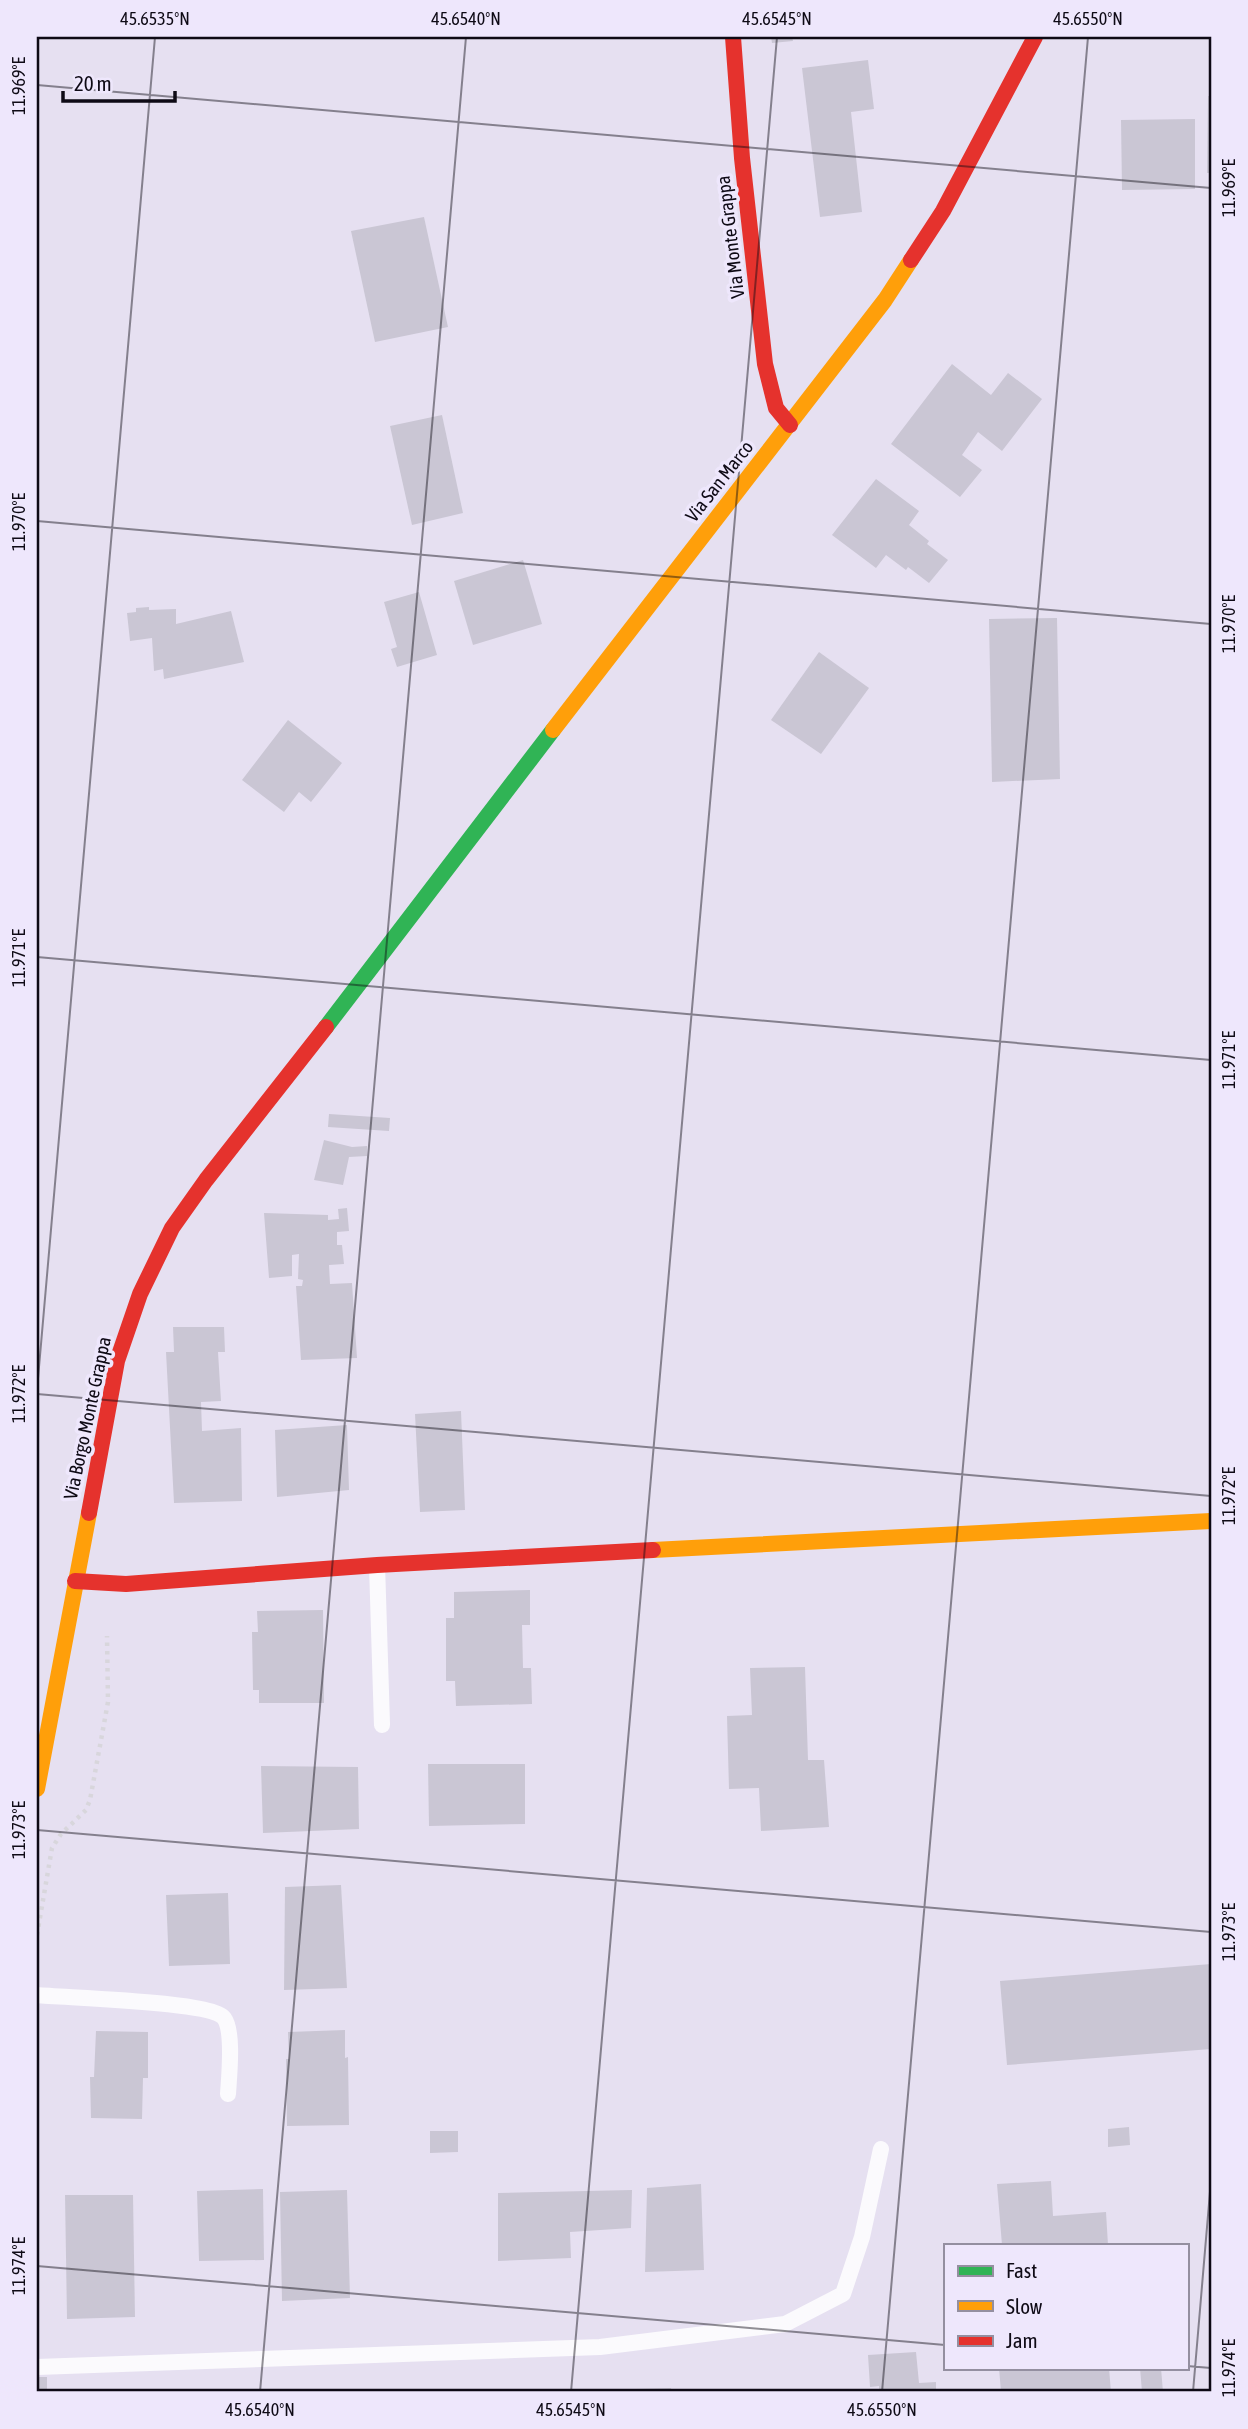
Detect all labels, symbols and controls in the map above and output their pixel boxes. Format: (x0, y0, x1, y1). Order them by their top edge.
text: 45.6535°N (120, 8, 190, 29)
text: 45.6540°N (431, 8, 501, 29)
text: 45.6545°N (742, 8, 812, 29)
text: 45.6550°N (1053, 8, 1123, 29)
text: 11.969°E (8, 57, 29, 115)
scale bar (63, 60, 175, 104)
text: 20 m (74, 71, 112, 95)
text: 11.969°E (1218, 159, 1239, 217)
street label: Via Monte Grappa (712, 174, 748, 300)
street label: Via San Marco (681, 436, 758, 526)
text: 11.970°E (8, 493, 29, 551)
text: 11.970°E (1218, 595, 1239, 653)
text: 11.971°E (8, 929, 29, 987)
text: 11.971°E (1218, 1031, 1239, 1089)
street label: Via Borgo Monte Grappa (59, 1335, 115, 1501)
text: 11.972°E (8, 1365, 29, 1423)
text: 11.972°E (1218, 1467, 1239, 1525)
text: 11.973°E (8, 1801, 29, 1859)
text: 11.973°E (1218, 1903, 1239, 1961)
text: 11.974°E (8, 2237, 29, 2295)
legend (944, 2244, 1188, 2370)
text: Fast (1006, 2258, 1037, 2282)
text: Slow (1006, 2294, 1043, 2318)
text: Jam (1006, 2328, 1038, 2352)
text: 11.974°E (1218, 2339, 1239, 2397)
text: 45.6540°N (225, 2399, 295, 2420)
text: 45.6545°N (536, 2399, 606, 2420)
text: 45.6550°N (847, 2399, 917, 2420)

